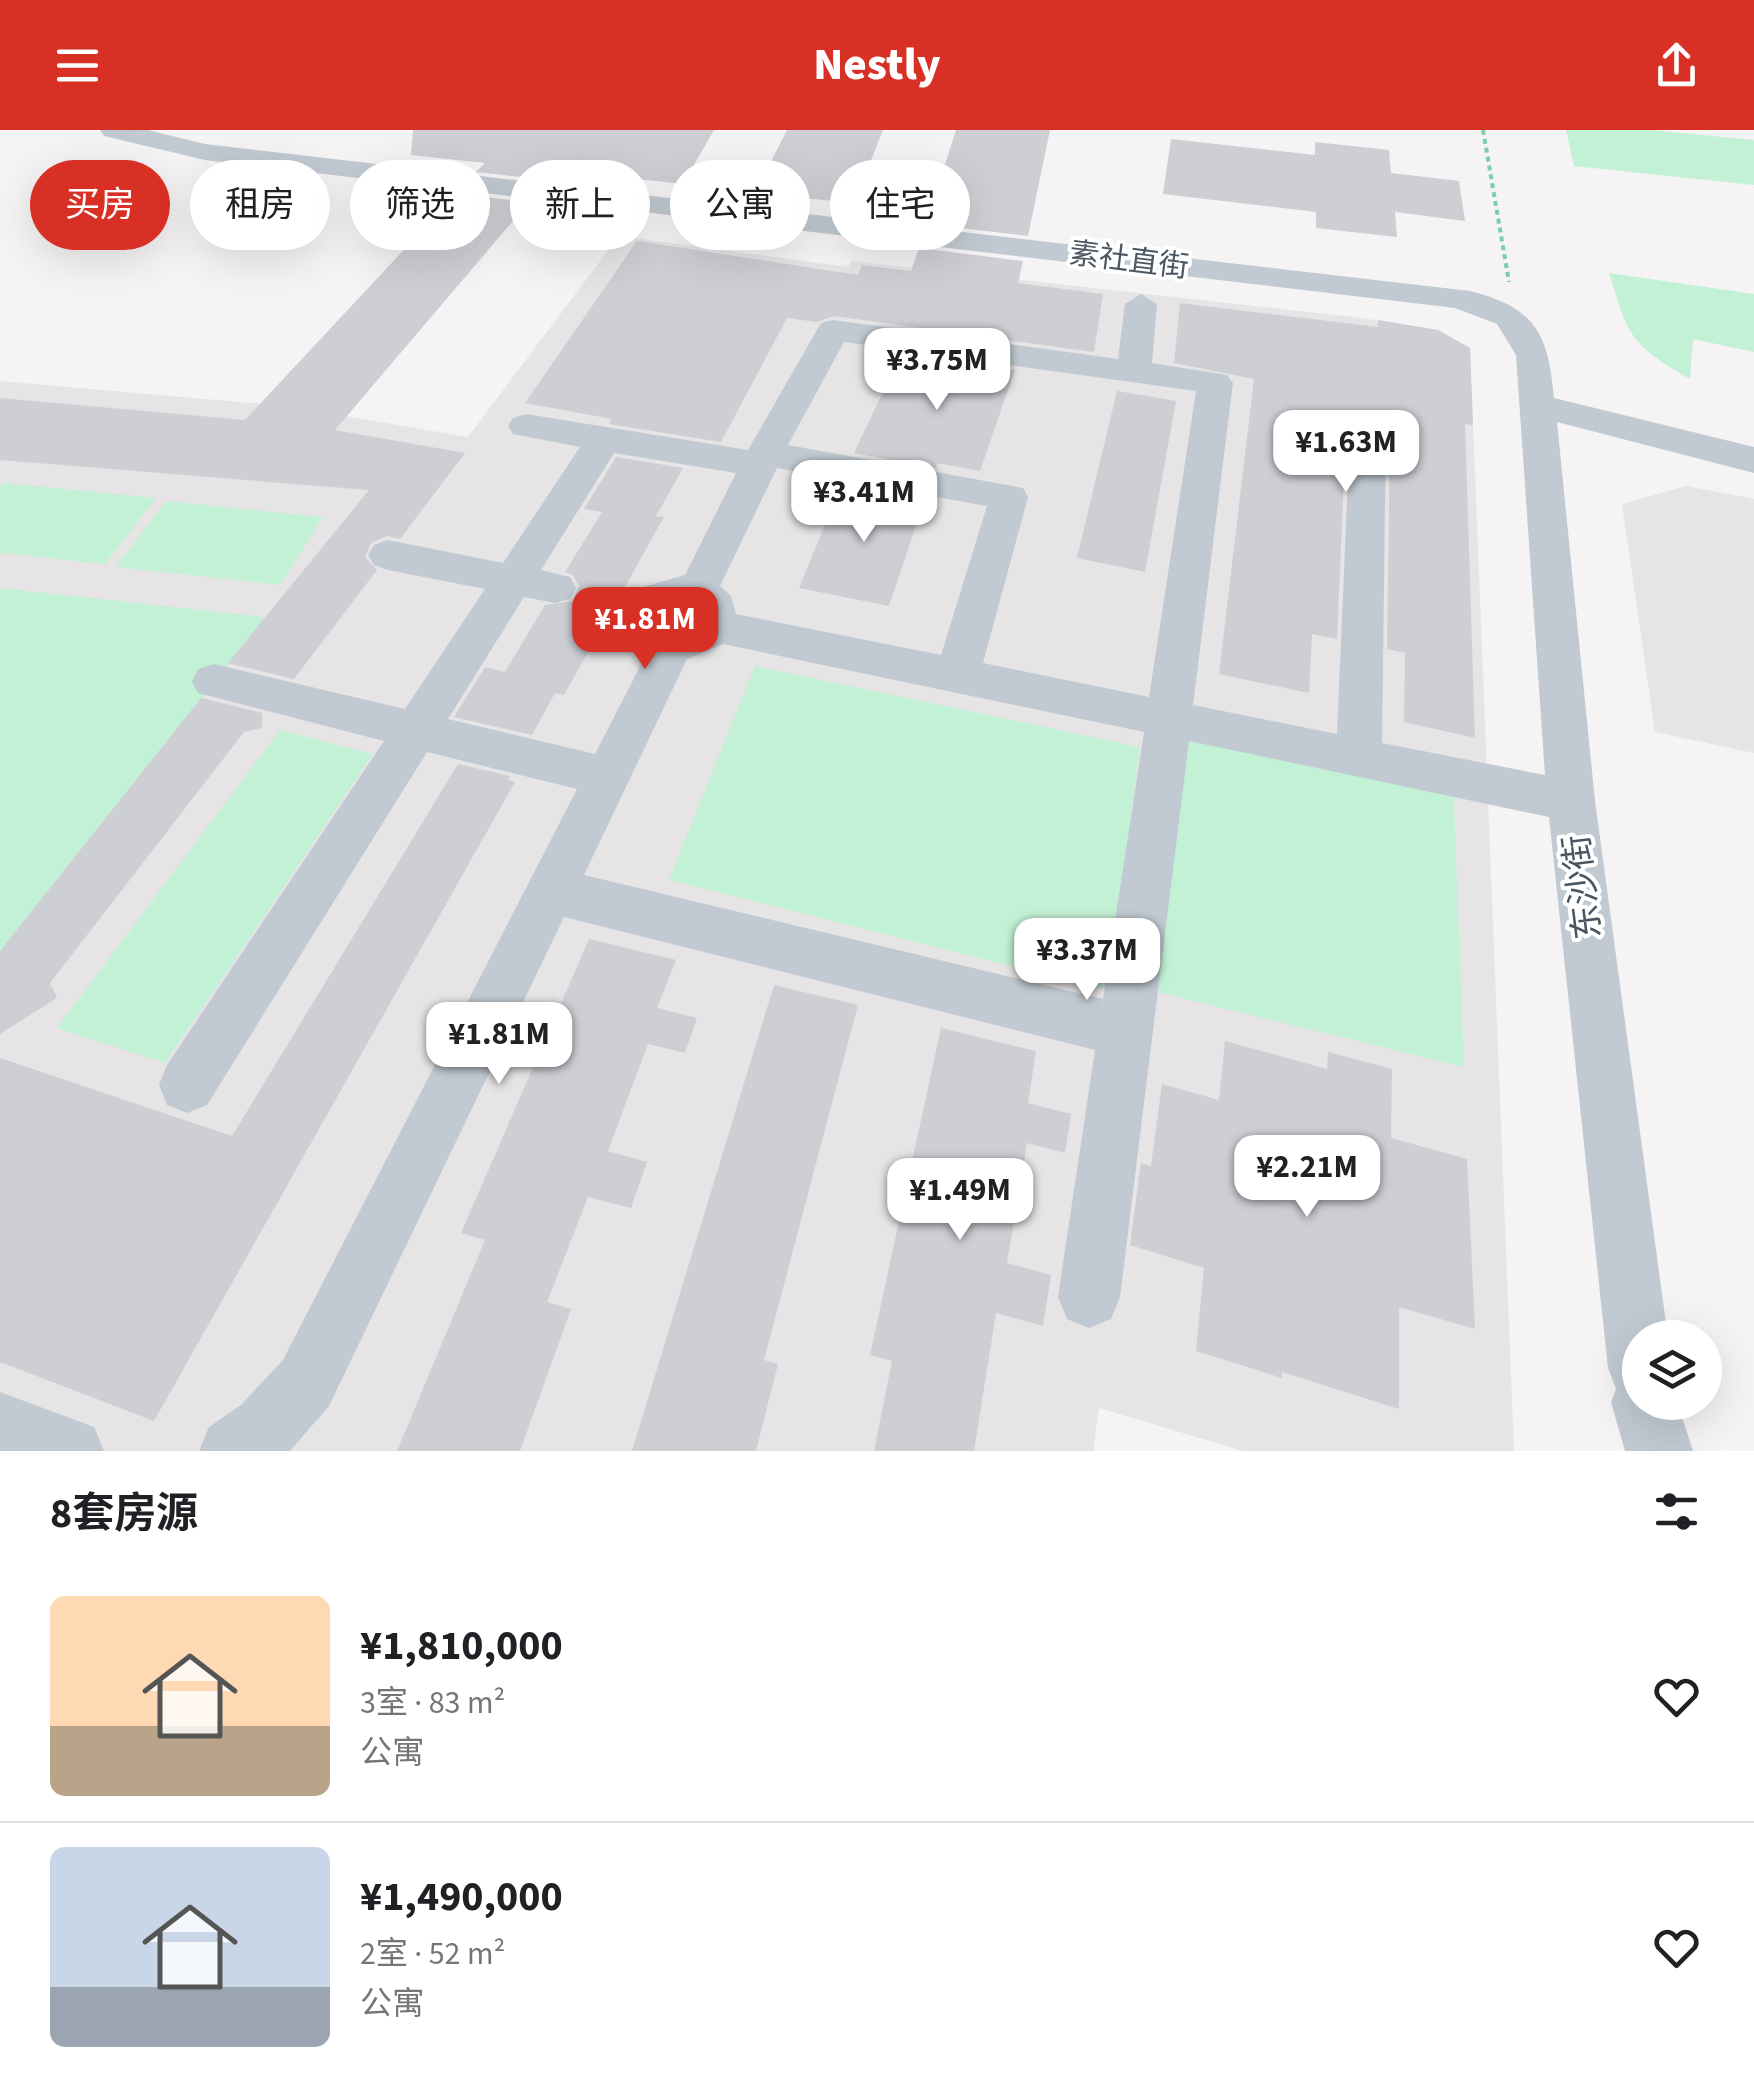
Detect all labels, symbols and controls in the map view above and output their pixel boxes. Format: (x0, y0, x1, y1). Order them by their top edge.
text: Nestly (813, 33, 941, 97)
icon: menu (50, 38, 105, 93)
icon: share (1649, 38, 1704, 93)
chip: 买房 (30, 160, 170, 250)
chip: 租房 (190, 160, 330, 250)
chip: 筛选 (350, 160, 490, 250)
chip: 新上 (510, 160, 650, 250)
chip: 公寓 (670, 160, 810, 250)
chip: 住宅 (830, 160, 970, 250)
street label: 素社直街 (1067, 232, 1191, 289)
pin: ¥3.75M (856, 328, 1018, 413)
text: ¥3.75M (886, 337, 988, 383)
pin: ¥1.63M (1265, 410, 1427, 495)
text: ¥1.63M (1295, 419, 1397, 465)
pin: ¥3.41M (783, 460, 945, 545)
text: ¥3.41M (813, 469, 915, 515)
pin: ¥1.81M (564, 587, 726, 672)
text: ¥1.81M (594, 596, 696, 642)
street label: 东沙街 (1552, 832, 1614, 942)
pin: ¥3.37M (1006, 918, 1168, 1003)
text: ¥3.37M (1036, 927, 1138, 973)
pin: ¥1.81M (418, 1002, 580, 1087)
text: ¥1.81M (448, 1011, 550, 1057)
pin: ¥2.21M (1226, 1135, 1388, 1220)
text: ¥2.21M (1256, 1144, 1358, 1190)
pin: ¥1.49M (879, 1158, 1041, 1243)
text: ¥1.49M (909, 1167, 1011, 1213)
map controls (1622, 1320, 1722, 1420)
button: layers (1622, 1320, 1722, 1420)
text: 8套房源 (50, 1484, 198, 1544)
icon: filters (1649, 1484, 1704, 1539)
text: ¥1,810,000 (360, 1616, 563, 1676)
icon: home (130, 1636, 250, 1756)
icon: heart (1649, 1669, 1704, 1724)
text: 3室 · 83 m² (360, 1680, 505, 1726)
text: 公寓 (360, 1730, 424, 1776)
text: ¥1,490,000 (360, 1867, 563, 1927)
icon: home (130, 1887, 250, 2007)
icon: heart (1649, 1920, 1704, 1975)
text: 2室 · 52 m² (360, 1931, 505, 1977)
text: 公寓 (360, 1981, 424, 2027)

